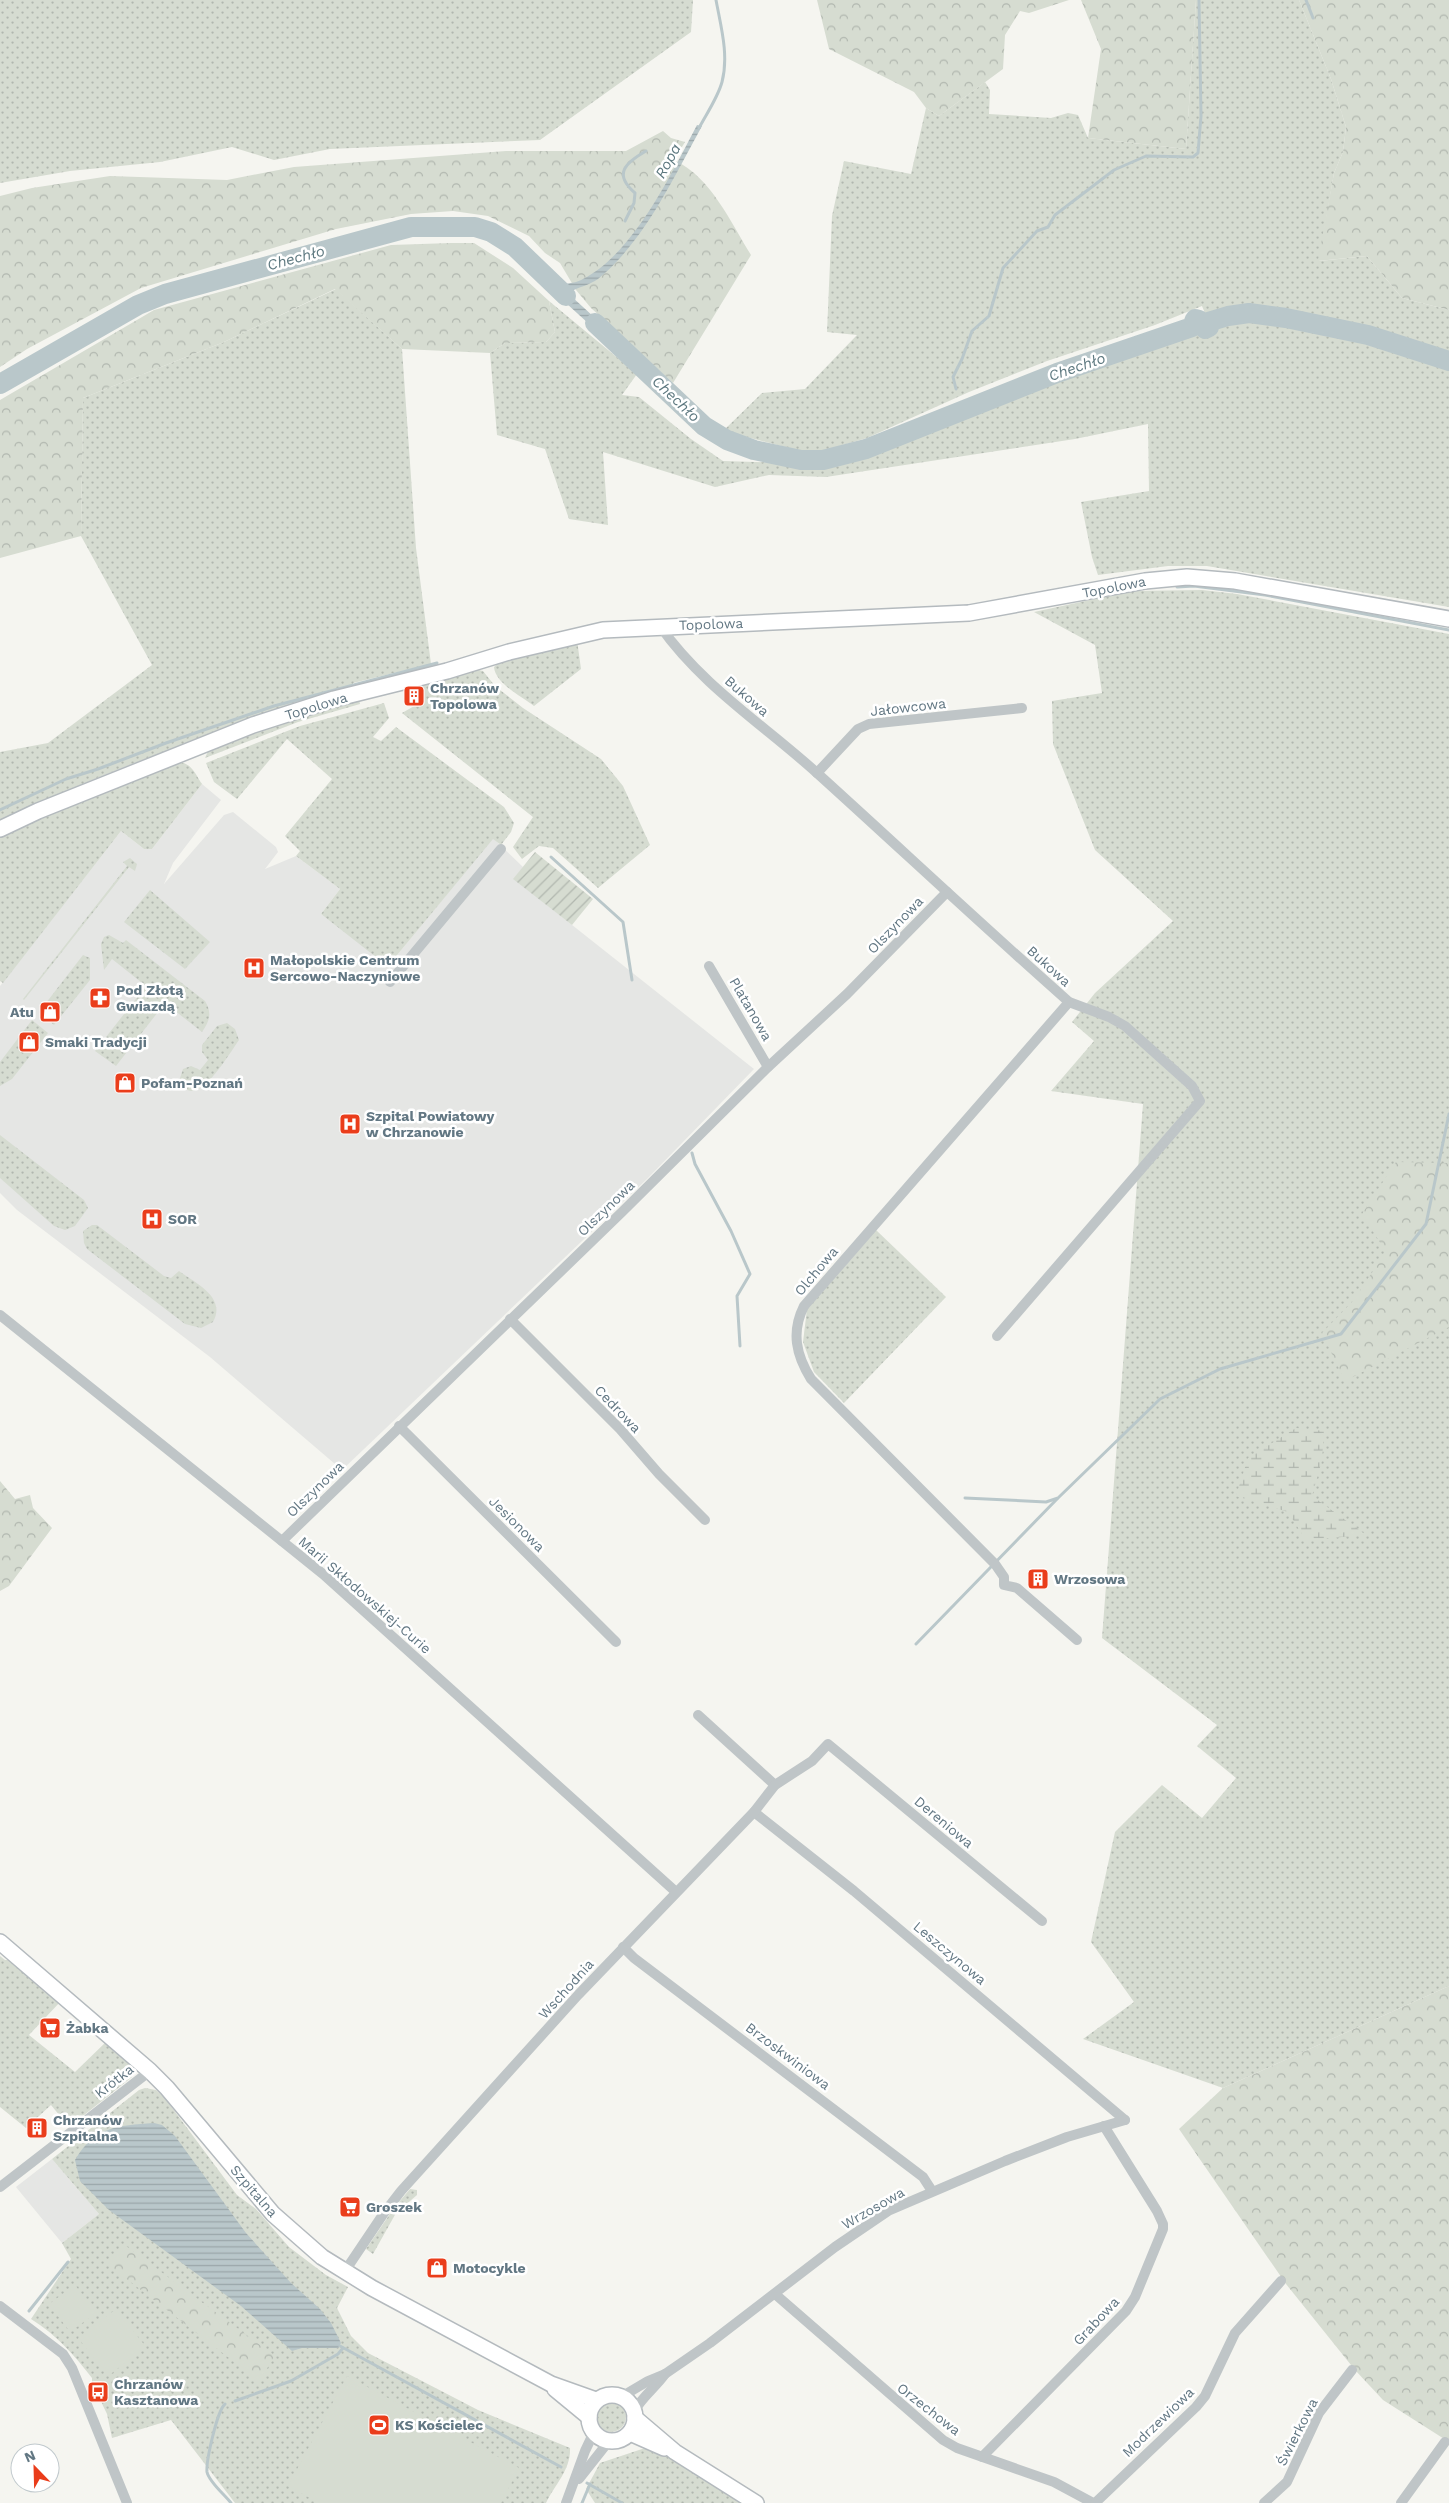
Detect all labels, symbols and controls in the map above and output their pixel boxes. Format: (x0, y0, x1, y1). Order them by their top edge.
water label: Ropa (651, 141, 685, 181)
water label: Chechło (265, 242, 327, 274)
water label: Chechło (1046, 349, 1108, 385)
water label: Chechło (648, 372, 704, 426)
street label: Topolowa (1081, 573, 1147, 601)
street label: Topolowa (679, 615, 744, 633)
street label: Bukowa (722, 673, 772, 720)
place label: Chrzanów Topolowa (430, 680, 499, 712)
building icon: Chrzanów Topolowa (402, 684, 426, 708)
street label: Topolowa (283, 689, 349, 723)
street label: Jałowcowa (869, 695, 947, 719)
street label: Olszynowa (864, 893, 926, 957)
street label: Bukowa (1024, 942, 1074, 990)
place label: Małopolskie Centrum Sercowo-Naczyniowe (270, 952, 420, 984)
hospital icon: Małopolskie Centrum Sercowo-Naczyniowe (242, 956, 266, 980)
street label: Platanowa (726, 974, 776, 1044)
place label: Pod Złotą Gwiazdą (116, 982, 184, 1014)
pharmacy icon: Pod Złotą Gwiazdą (88, 986, 112, 1010)
shop icon: Atu (38, 1000, 62, 1024)
place label: Atu (10, 1004, 34, 1020)
shop icon: Smaki Tradycji (17, 1030, 41, 1054)
place label: Smaki Tradycji (45, 1034, 147, 1050)
shop icon: Pofam-Poznań (113, 1071, 137, 1095)
place label: Pofam-Poznań (141, 1075, 243, 1091)
place label: Szpital Powiatowy w Chrzanowie (366, 1108, 495, 1140)
hospital icon: Szpital Powiatowy w Chrzanowie (338, 1112, 362, 1136)
street label: Olszynowa (574, 1177, 638, 1239)
hospital icon: SOR (140, 1207, 164, 1231)
place label: SOR (168, 1211, 197, 1227)
street label: Olchowa (791, 1243, 841, 1299)
street label: Cedrowa (592, 1382, 645, 1436)
street label: Olszynowa (283, 1458, 347, 1520)
street label: Jesionowa (486, 1493, 548, 1555)
street label: Marii Skłodowskiej-Curie (296, 1533, 434, 1657)
building icon: Wrzosowa (1026, 1567, 1050, 1591)
place label: Wrzosowa (1054, 1571, 1126, 1587)
street label: Dereniowa (911, 1793, 977, 1851)
street label: Leszczynowa (910, 1918, 990, 1988)
street label: Wschodnia (535, 1956, 597, 2022)
supermarket icon: Żabka (38, 2016, 62, 2040)
street label: Brzoskwiniowa (743, 2019, 833, 2093)
place label: Żabka (66, 2020, 109, 2036)
street label: Krótka (92, 2061, 137, 2101)
place label: Chrzanów Szpitalna (53, 2112, 122, 2144)
building icon: Chrzanów Szpitalna (25, 2116, 49, 2140)
street label: Szpitalna (227, 2162, 281, 2220)
street label: Wrzosowa (839, 2184, 907, 2232)
supermarket icon: Groszek (338, 2195, 362, 2219)
place label: Groszek (366, 2199, 422, 2215)
shop icon: Motocykle (425, 2256, 449, 2280)
place label: Motocykle (453, 2260, 526, 2276)
street label: Grabowa (1070, 2294, 1122, 2348)
place label: Chrzanów Kasztanowa (114, 2376, 199, 2408)
street label: Orzechowa (894, 2379, 964, 2439)
bus stop icon: Chrzanów Kasztanowa (86, 2380, 110, 2404)
street label: Modrzewiowa (1119, 2384, 1197, 2460)
street label: Świerkowa (1273, 2396, 1321, 2468)
sports icon: KS Kościelec (367, 2413, 391, 2437)
place label: KS Kościelec (395, 2417, 483, 2433)
north arrow (10, 2443, 60, 2493)
text: N (22, 2447, 38, 2465)

